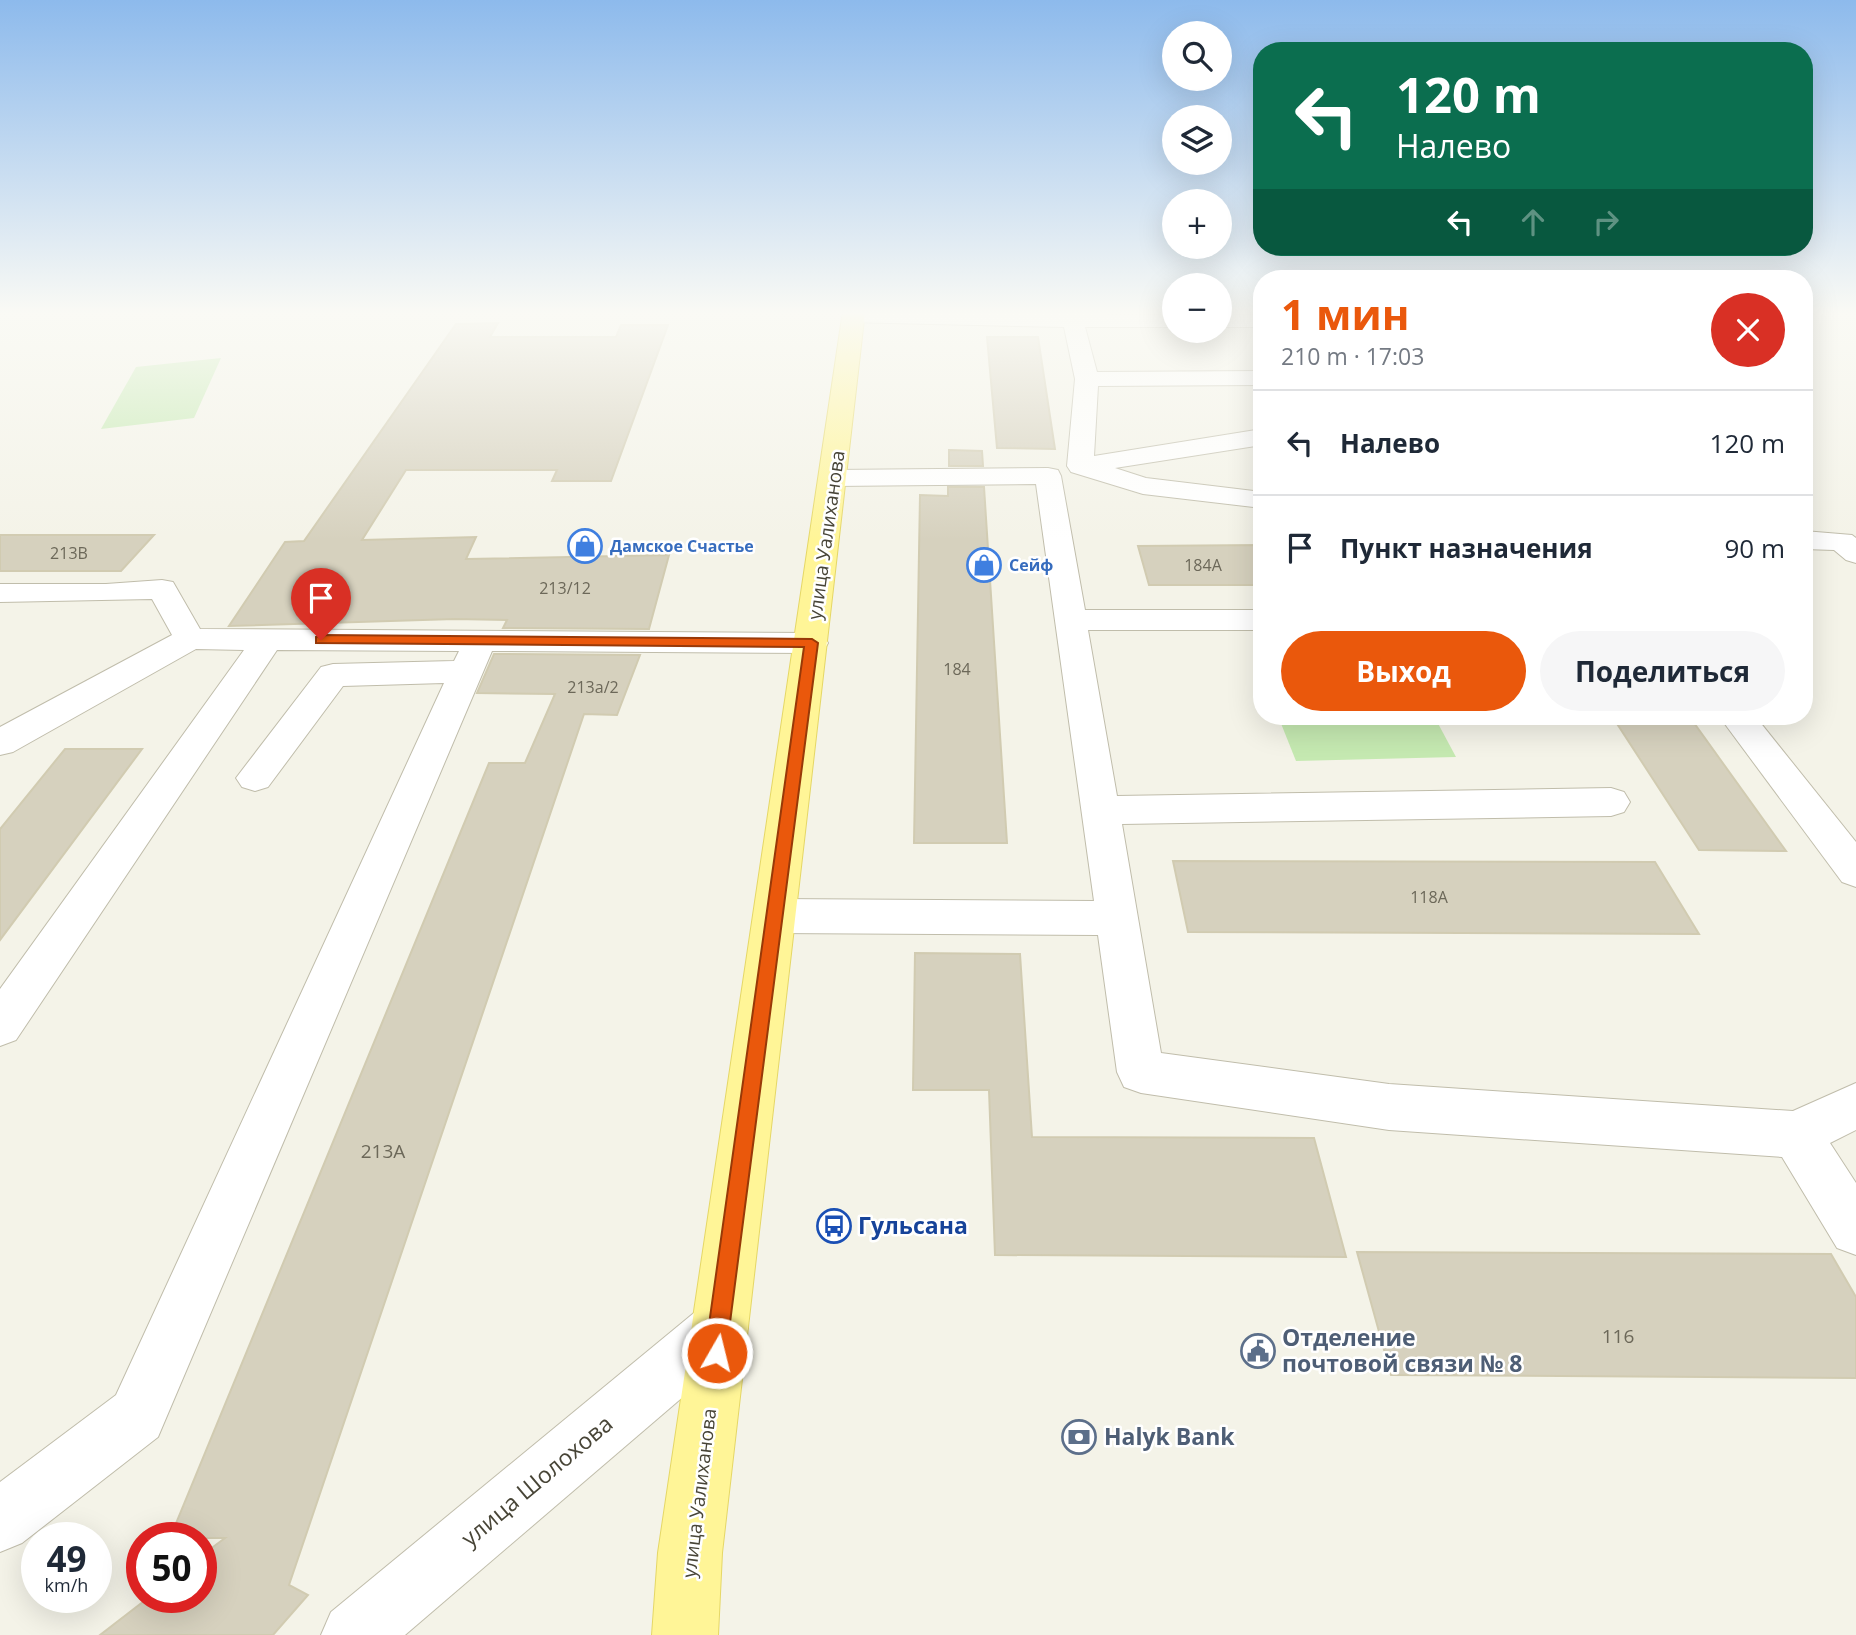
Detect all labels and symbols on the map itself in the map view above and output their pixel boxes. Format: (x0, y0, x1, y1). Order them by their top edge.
street label: улица Уалиханова (801, 449, 851, 621)
shop icon: Дамское Счастье (566, 527, 604, 565)
place label: Дамское Счастье (610, 535, 754, 557)
house number: 213В (50, 542, 88, 564)
shop icon: Сейф (965, 546, 1003, 584)
place label: Сейф (1009, 554, 1053, 576)
house number: 184А (1184, 554, 1223, 576)
pin (291, 568, 351, 640)
house number: 213/12 (539, 577, 591, 599)
house number: 184 (943, 658, 971, 680)
house number: 213а/2 (567, 676, 619, 698)
house number: 118А (1410, 886, 1449, 908)
house number: 213А (361, 1138, 405, 1164)
bus stop icon: Гульсана (815, 1207, 853, 1245)
place label: Гульсана (858, 1209, 968, 1241)
position arrow (680, 1316, 754, 1390)
place label: Отделение почтовой связи № 8 (1282, 1321, 1523, 1379)
house number: 116 (1602, 1323, 1634, 1349)
public building icon: Отделение почтовой связи № 8 (1239, 1332, 1277, 1370)
street label: улица Шолохова (454, 1407, 619, 1553)
street label: улица Уалиханова (676, 1407, 722, 1579)
bank icon: Halyk Bank (1060, 1418, 1098, 1456)
place label: Halyk Bank (1104, 1420, 1235, 1452)
speed limit sign: 50 (126, 1522, 217, 1613)

